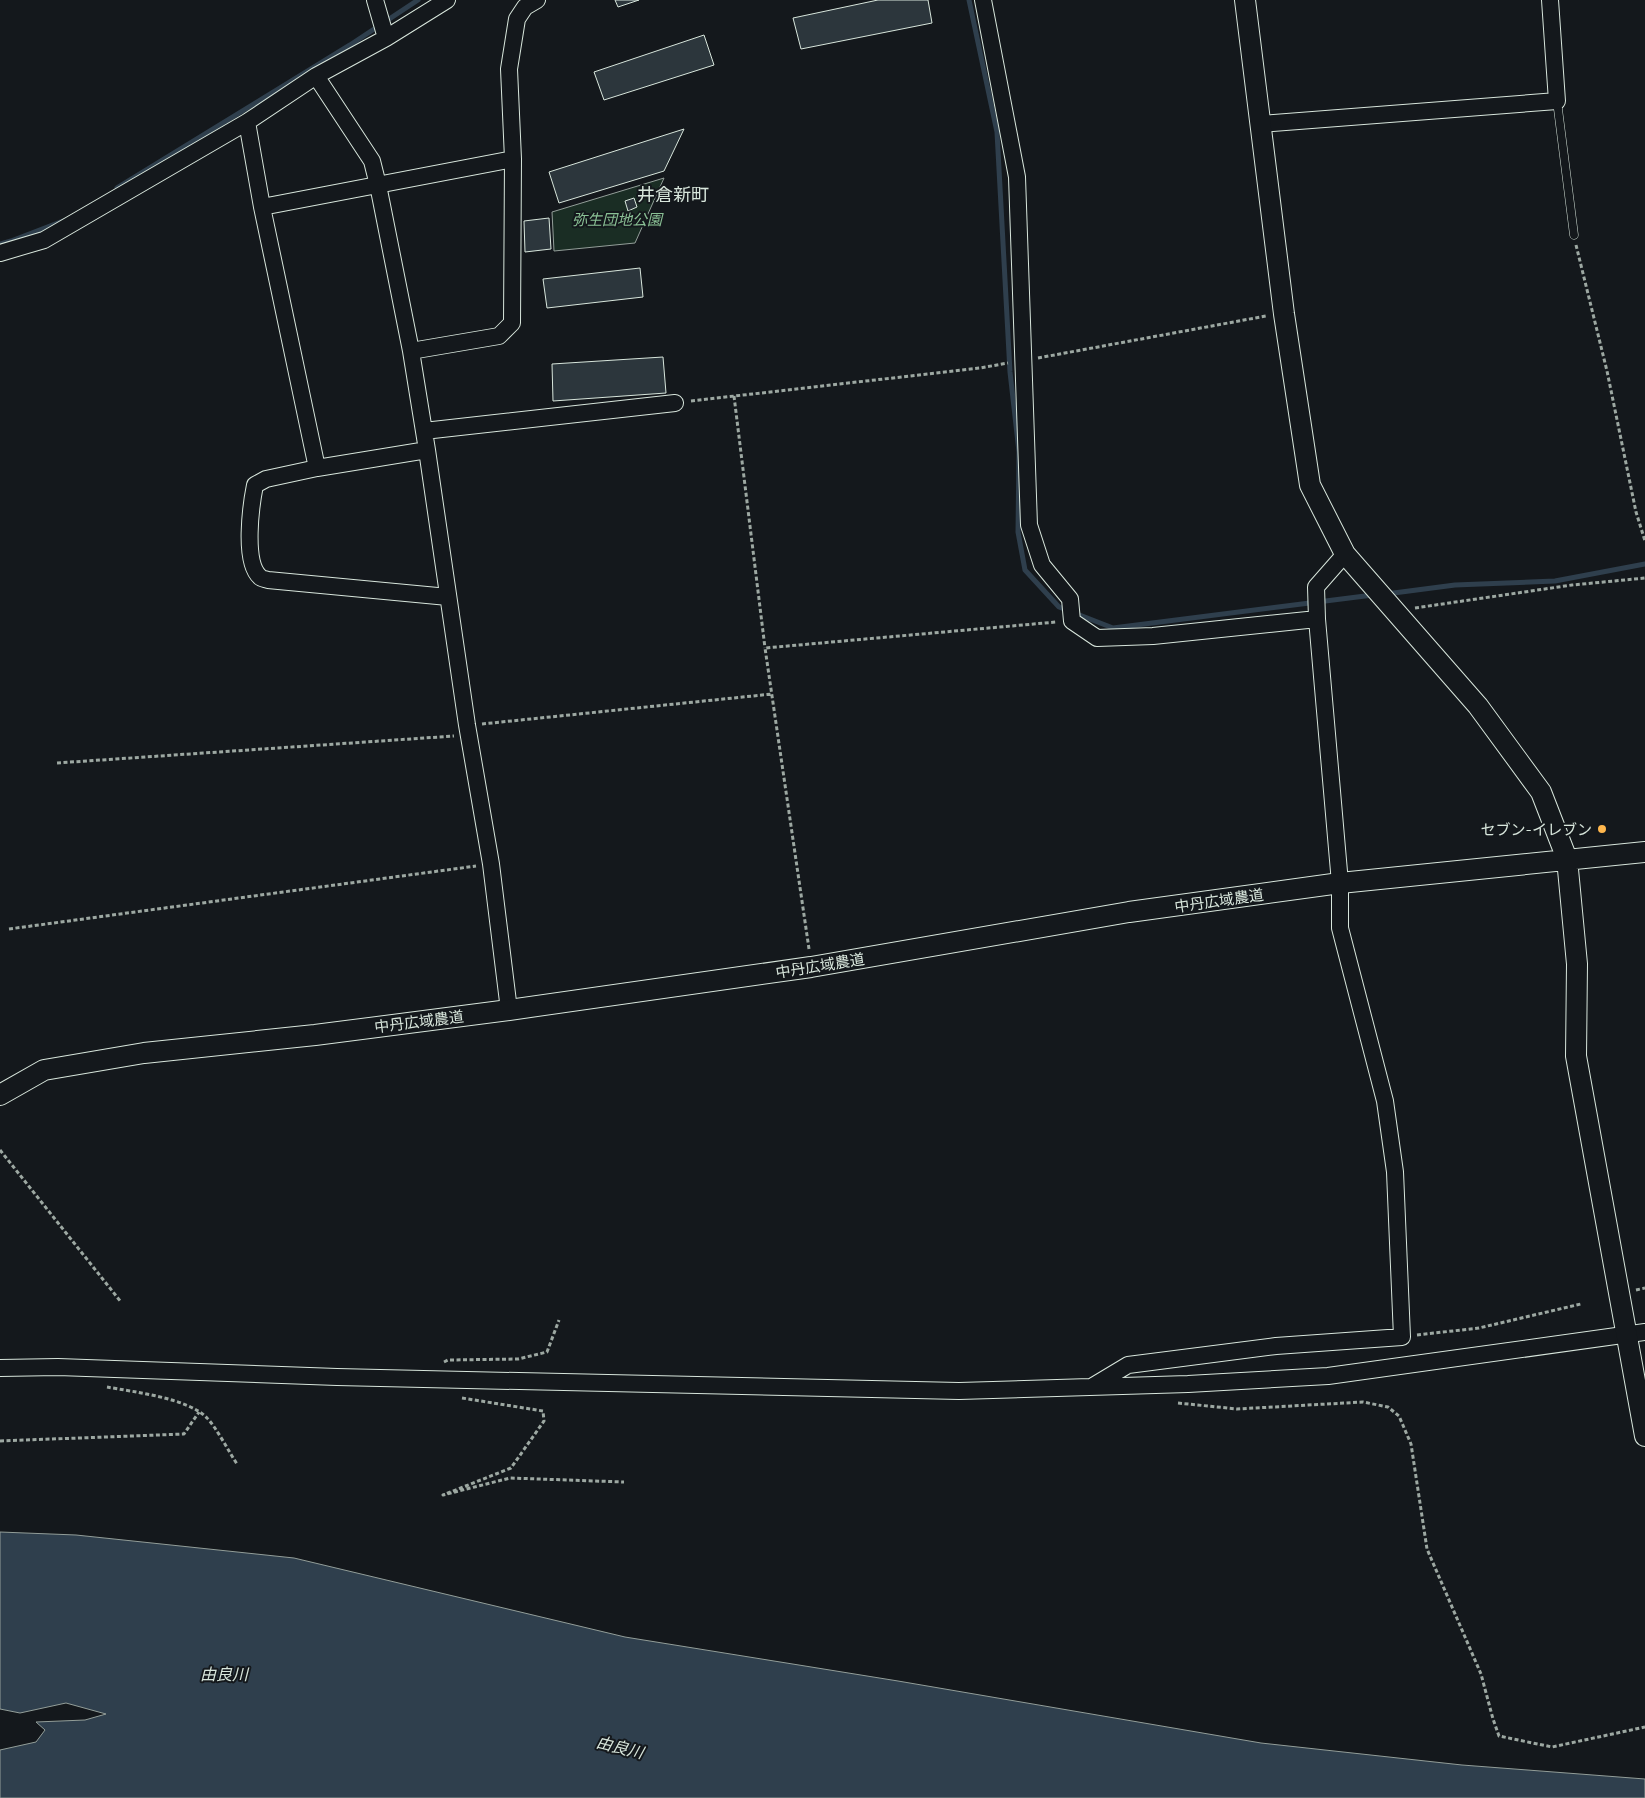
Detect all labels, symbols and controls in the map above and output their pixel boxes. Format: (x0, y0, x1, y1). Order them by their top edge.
district label: 井倉新町 (637, 182, 709, 206)
park label: 弥生団地公園 (572, 209, 664, 229)
place label: セブン-イレブン (1481, 819, 1592, 839)
marker: セブン-イレブン (1596, 823, 1608, 835)
street label: 中丹広域農道 (1173, 884, 1265, 916)
street label: 中丹広域農道 (774, 948, 866, 982)
street label: 中丹広域農道 (373, 1006, 465, 1036)
water label: 由良川 (200, 1663, 250, 1685)
water label: 由良川 (594, 1731, 648, 1764)

